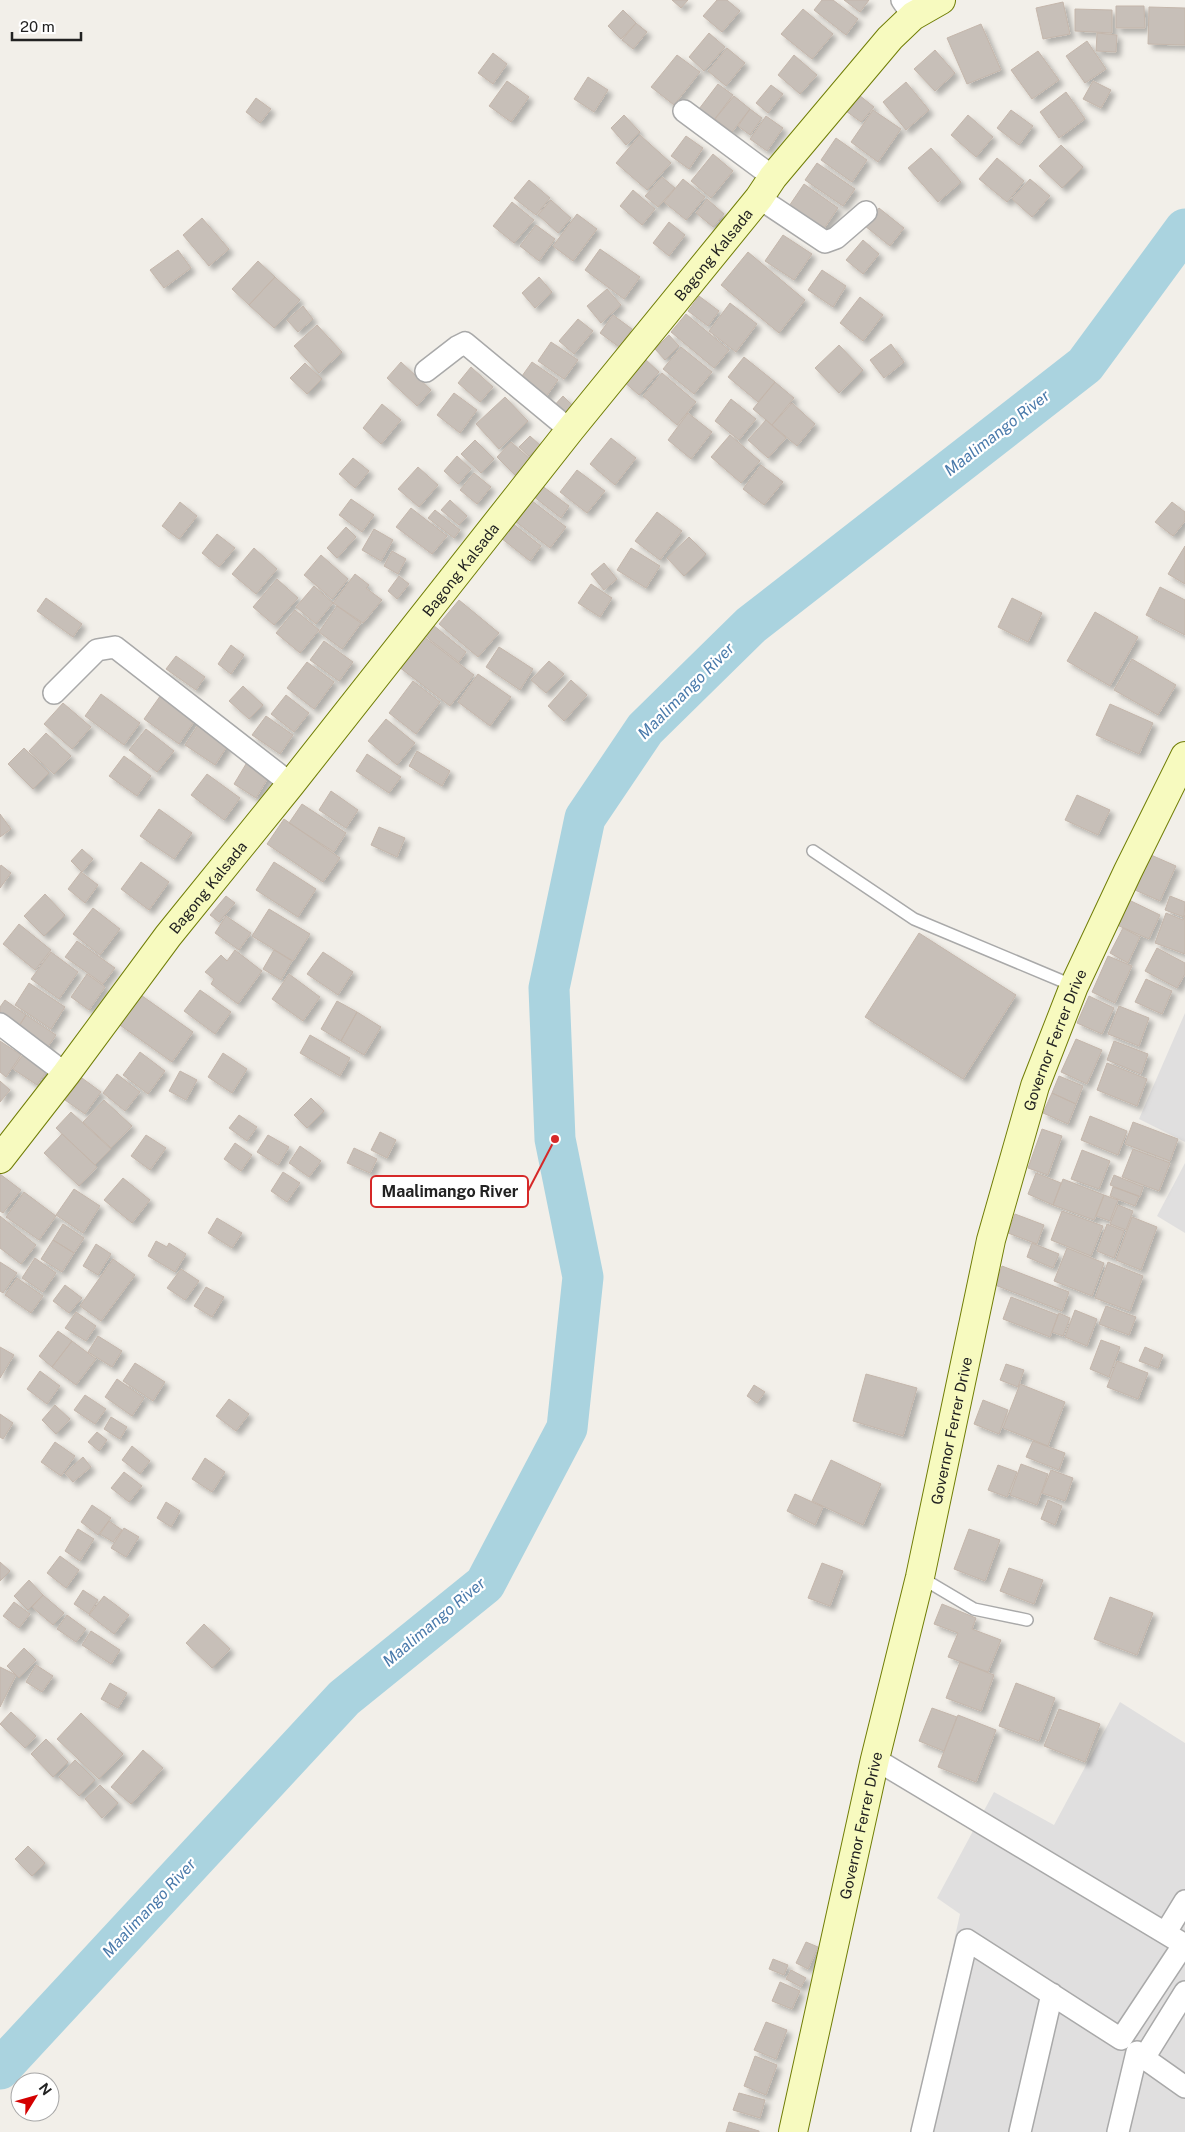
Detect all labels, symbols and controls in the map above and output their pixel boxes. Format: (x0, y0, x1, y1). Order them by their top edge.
scale bar (12, 10, 81, 42)
text: 20 m (20, 18, 55, 35)
street label: Bagong Kalsada (671, 205, 756, 304)
water label: Maalimango River (941, 385, 1054, 480)
street label: Bagong Kalsada (418, 520, 502, 619)
water label: Maalimango River (634, 638, 739, 743)
street label: Bagong Kalsada (165, 838, 250, 937)
street label: Governor Ferrer Drive (1020, 966, 1089, 1113)
callout: Maalimango River (371, 1176, 528, 1207)
text: Maalimango River (382, 1182, 519, 1201)
street label: Governor Ferrer Drive (927, 1355, 975, 1506)
water label: Maalimango River (379, 1573, 490, 1670)
street label: Governor Ferrer Drive (836, 1750, 885, 1901)
water label: Maalimango River (98, 1854, 200, 1961)
north arrow (10, 2072, 60, 2122)
text: N (36, 2080, 55, 2098)

